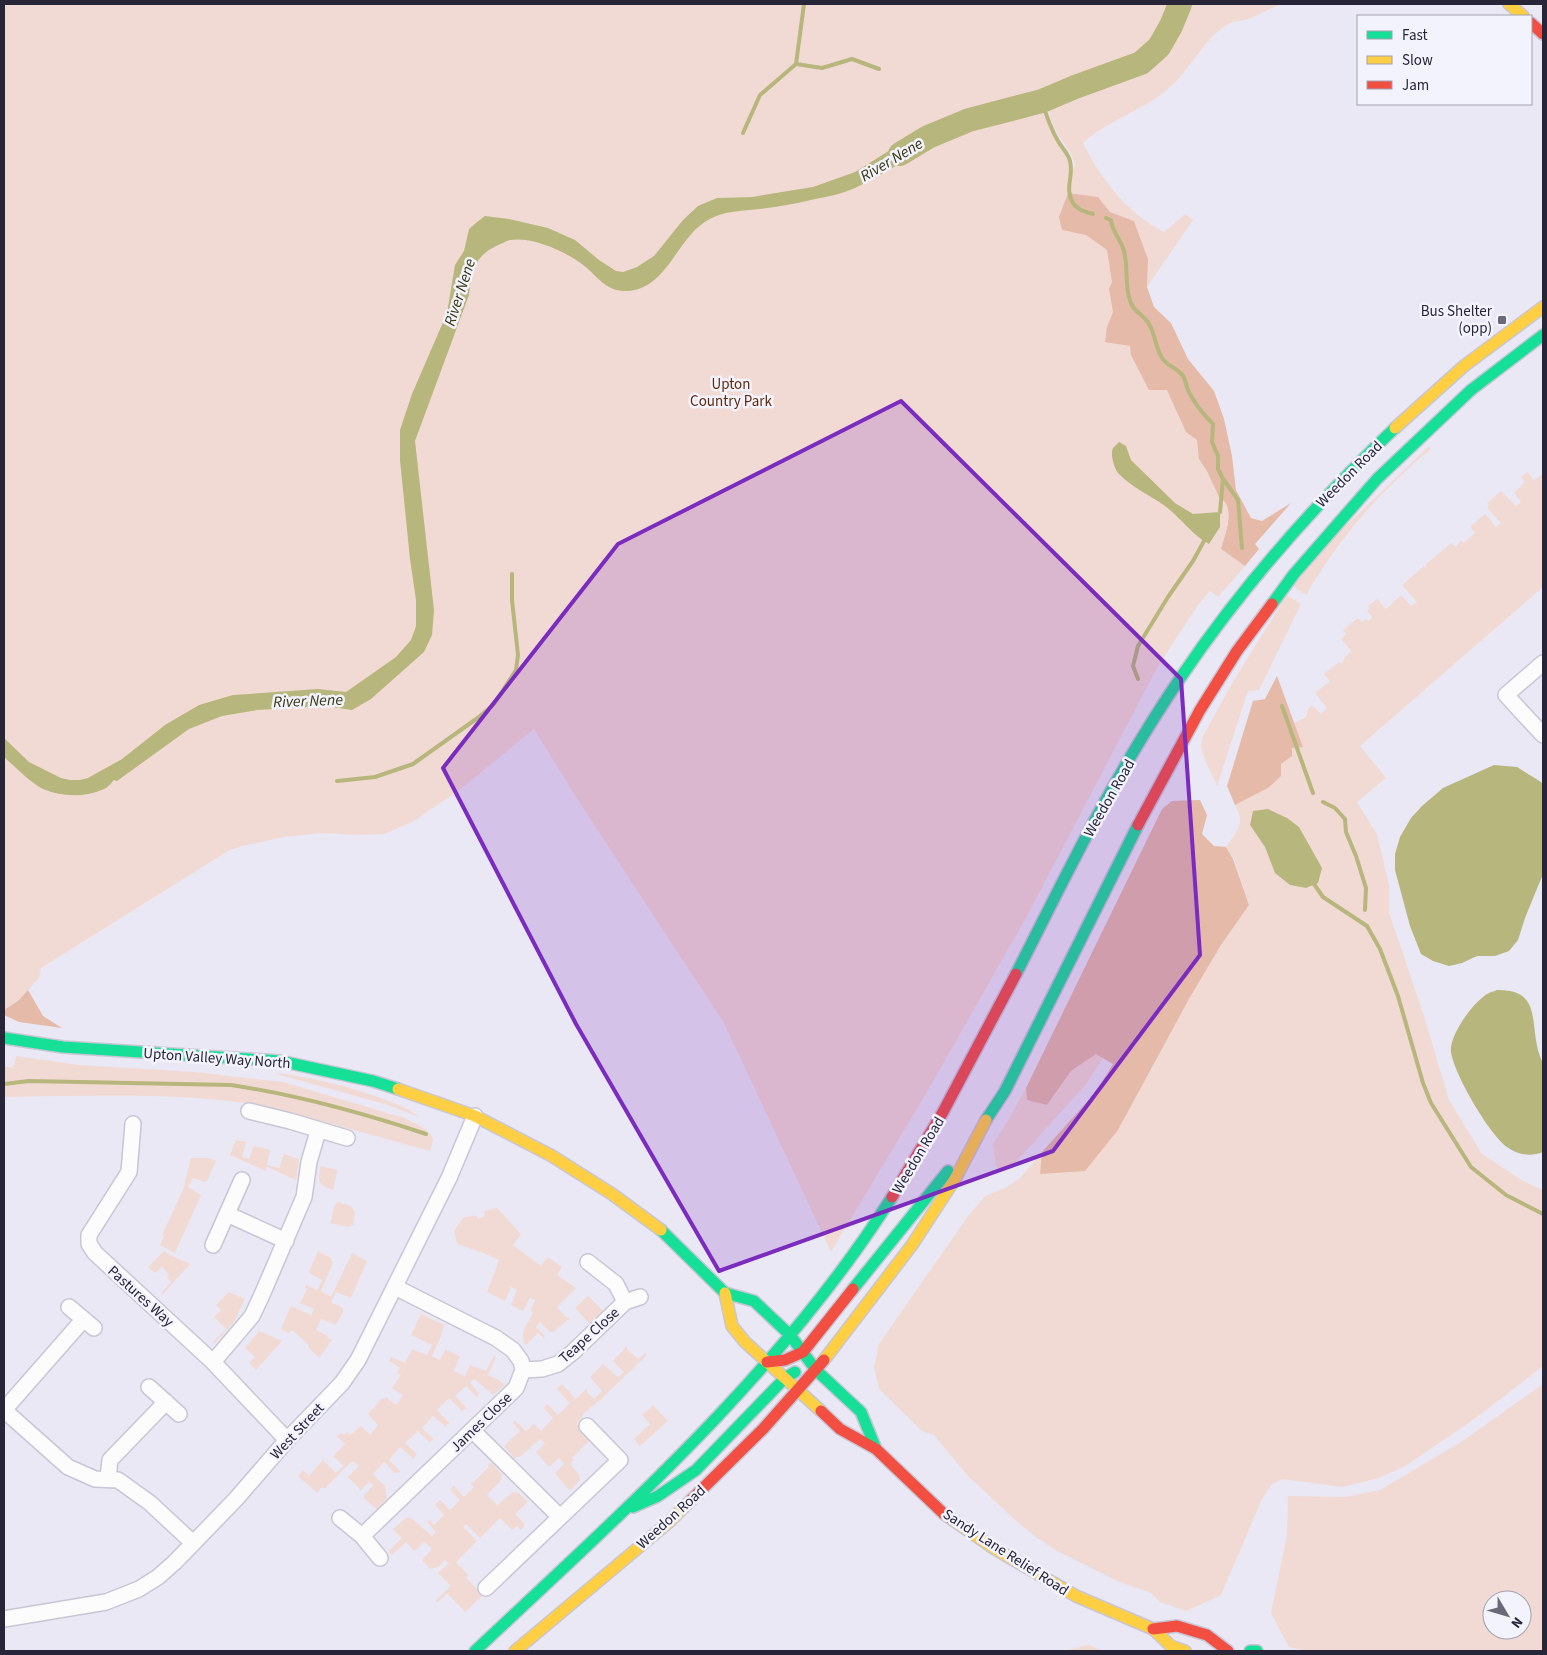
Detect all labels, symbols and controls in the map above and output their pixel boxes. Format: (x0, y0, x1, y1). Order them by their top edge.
legend (1357, 15, 1532, 105)
text: Fast (1402, 25, 1428, 46)
text: Slow (1402, 50, 1433, 71)
text: Jam (1402, 75, 1429, 96)
water label: River Nene (856, 132, 927, 187)
water label: River Nene (439, 255, 481, 329)
place label: Bus Shelter (opp) (1421, 301, 1493, 339)
marker: Bus Shelter (opp) (1496, 314, 1508, 326)
park label: Upton Country Park (690, 374, 772, 412)
street label: Weedon Road (1311, 436, 1387, 512)
water label: River Nene (273, 689, 344, 713)
street label: Weedon Road (1079, 756, 1140, 841)
street label: Upton Valley Way North (143, 1043, 291, 1074)
street label: Weedon Road (887, 1113, 950, 1198)
street label: Pastures Way (103, 1261, 178, 1332)
street label: Teape Close (555, 1303, 624, 1368)
street label: James Close (446, 1388, 517, 1457)
street label: West Street (266, 1398, 329, 1464)
street label: Weedon Road (632, 1481, 711, 1554)
street label: Sandy Lane Relief Road (939, 1504, 1073, 1601)
north arrow (1482, 1590, 1532, 1640)
text: N (1506, 1613, 1527, 1632)

